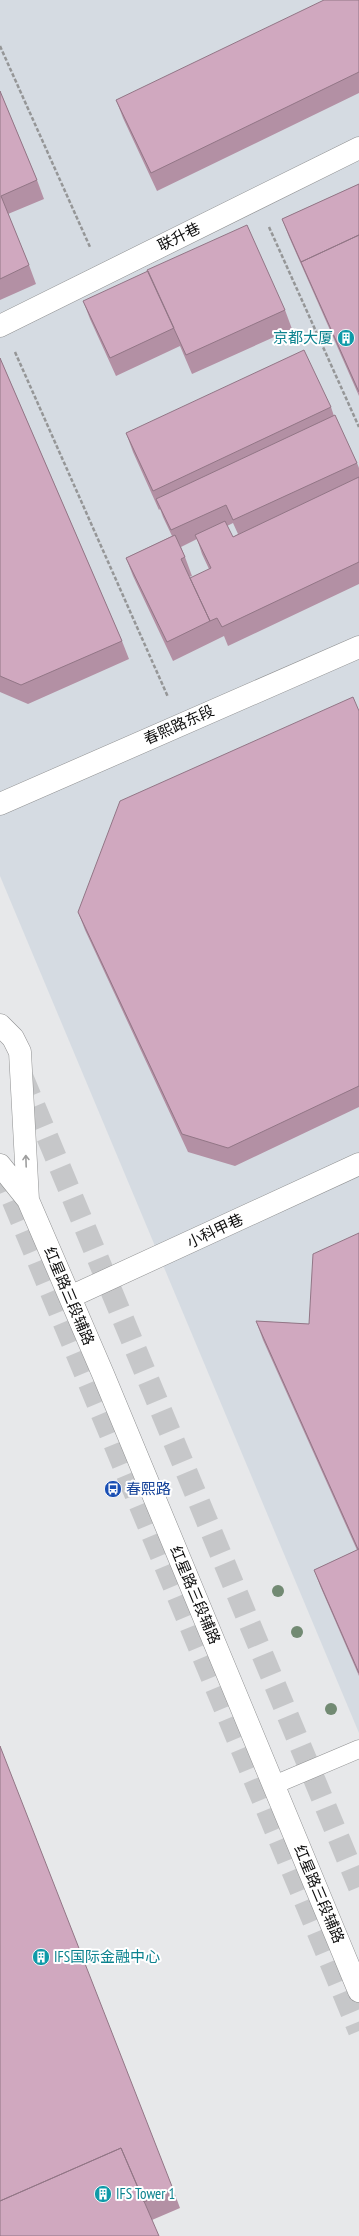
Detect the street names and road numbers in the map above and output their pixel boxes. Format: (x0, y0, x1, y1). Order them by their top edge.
street label: 联升巷 (154, 218, 203, 255)
street label: 春熙路东段 (141, 701, 217, 748)
street label: 小科甲巷 (184, 1209, 246, 1252)
street label: 红星路三段辅路 (40, 1244, 99, 1348)
street label: 红星路三段辅路 (166, 1543, 225, 1647)
street label: 红星路三段辅路 (290, 1842, 349, 1946)

